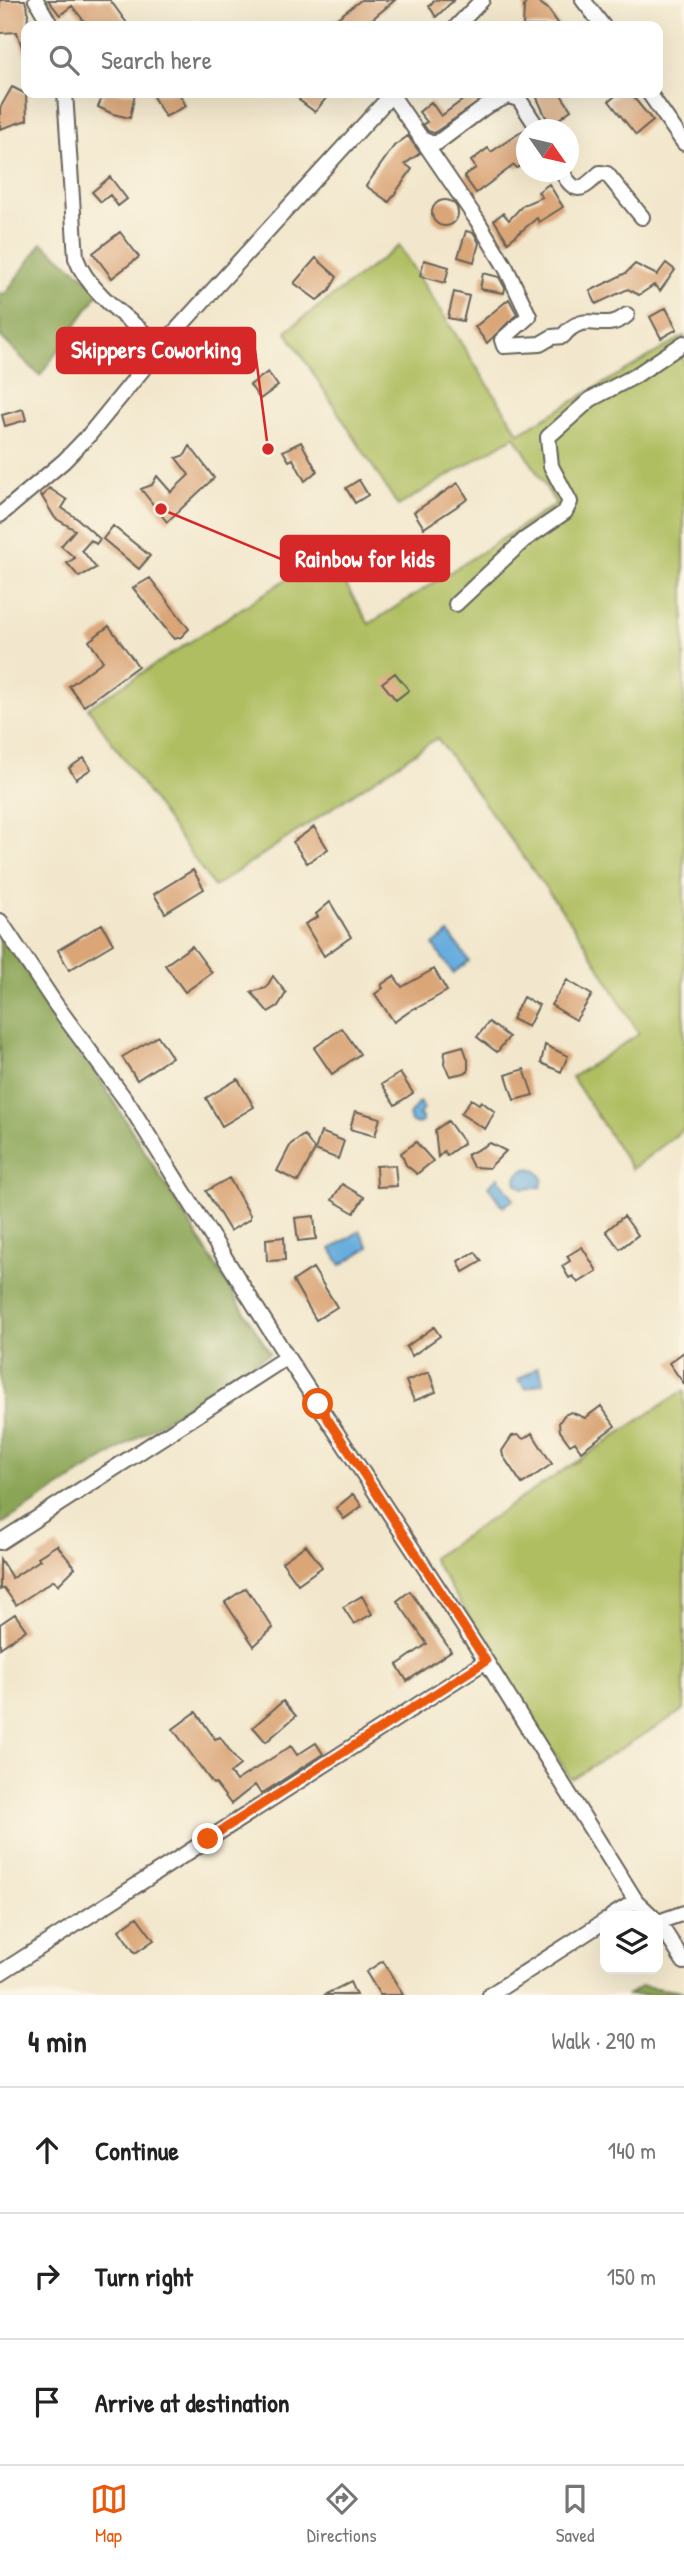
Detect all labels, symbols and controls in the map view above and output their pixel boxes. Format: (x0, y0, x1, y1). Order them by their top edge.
search box (21, 21, 663, 98)
icon: search (45, 41, 83, 79)
text: Search here (101, 42, 212, 77)
north arrow (516, 119, 579, 182)
callout: Skippers Coworking (57, 328, 255, 373)
text: Skippers Coworking (71, 333, 241, 366)
callout: Rainbow for kids (281, 536, 449, 581)
text: Rainbow for kids (295, 542, 435, 574)
route start (302, 1388, 333, 1419)
route end (192, 1823, 223, 1854)
map controls (600, 1911, 663, 1974)
button: layers (600, 1911, 663, 1974)
text: 4 min (28, 2021, 87, 2061)
text: Walk · 290 m (552, 2025, 656, 2056)
icon: ahead (28, 2131, 66, 2169)
text: Continue (95, 2133, 179, 2168)
text: 140 m (608, 2135, 656, 2166)
icon: right (28, 2257, 66, 2295)
text: Turn right (95, 2259, 193, 2294)
text: 150 m (607, 2261, 656, 2292)
icon: arrive (28, 2383, 66, 2421)
text: Arrive at destination (95, 2385, 290, 2420)
tab: Map (90, 2480, 128, 2548)
tab: Directions (307, 2480, 377, 2548)
tab: Saved (556, 2480, 594, 2548)

